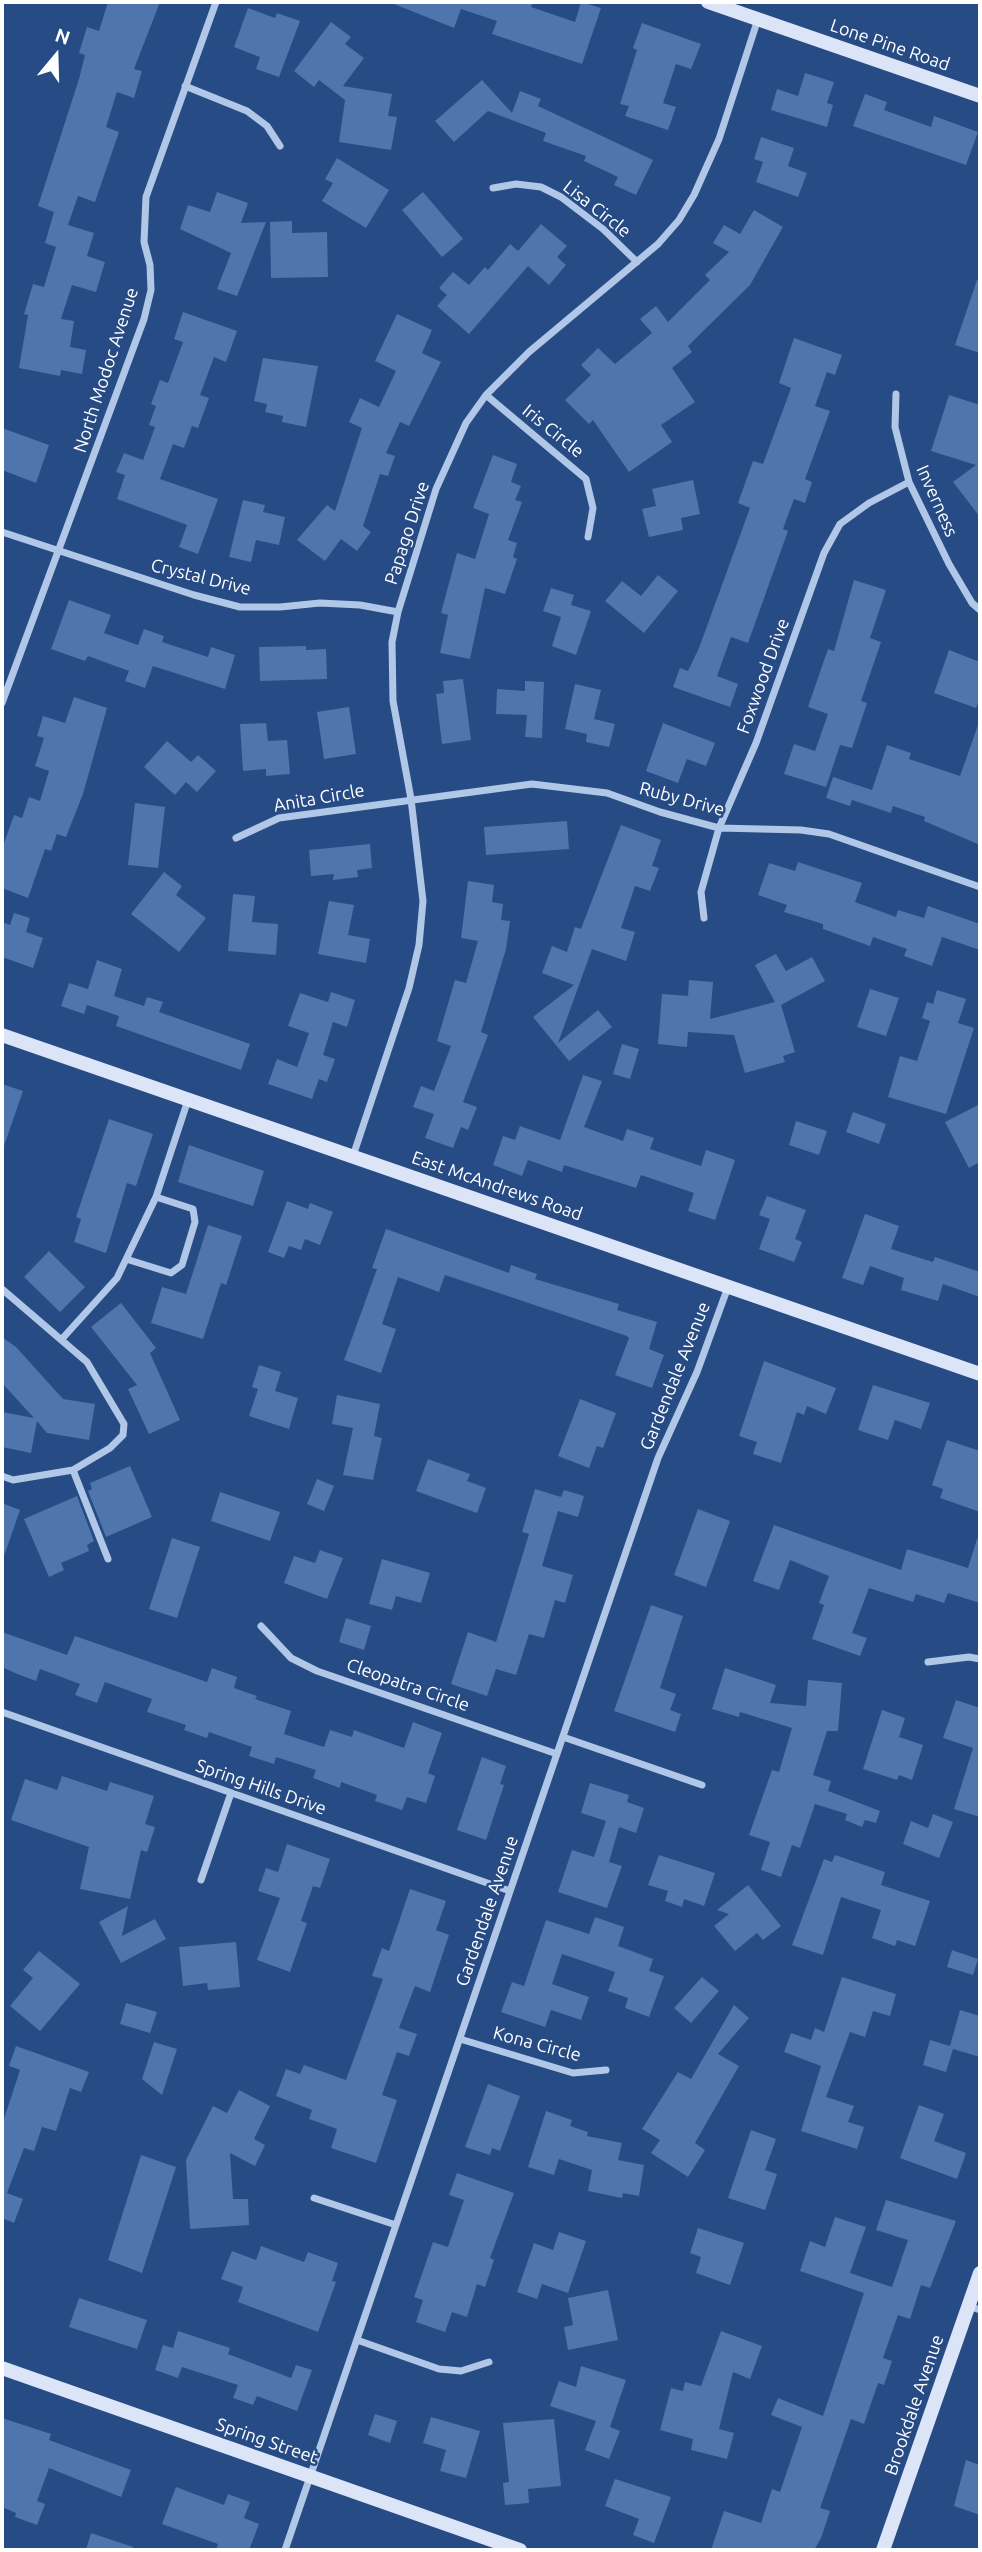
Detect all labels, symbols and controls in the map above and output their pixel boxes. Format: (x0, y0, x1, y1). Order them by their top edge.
street label: Lone Pine Road (827, 14, 953, 76)
north arrow (21, 21, 91, 91)
text: N (53, 23, 73, 49)
street label: Lisa Circle (559, 176, 635, 242)
street label: North Modoc Avenue (69, 285, 143, 455)
street label: Iris Circle (518, 400, 588, 462)
street label: Inverness (912, 462, 962, 540)
street label: Papago Drive (380, 479, 434, 587)
street label: Crystal Drive (149, 554, 253, 600)
street label: Foxwood Drive (732, 615, 794, 737)
street label: Ruby Drive (637, 777, 727, 821)
street label: Anita Circle (272, 779, 366, 817)
street label: East McAndrews Road (409, 1147, 585, 1225)
street label: Gardendale Avenue (635, 1299, 715, 1453)
street label: Cleopatra Circle (344, 1654, 472, 1716)
street label: Spring Hills Drive (193, 1755, 329, 1819)
street label: Gardendale Avenue (451, 1833, 523, 1989)
street label: Kona Circle (491, 2022, 583, 2066)
street label: Brookdale Avenue (880, 2332, 948, 2478)
street label: Spring Street (213, 2414, 321, 2468)

